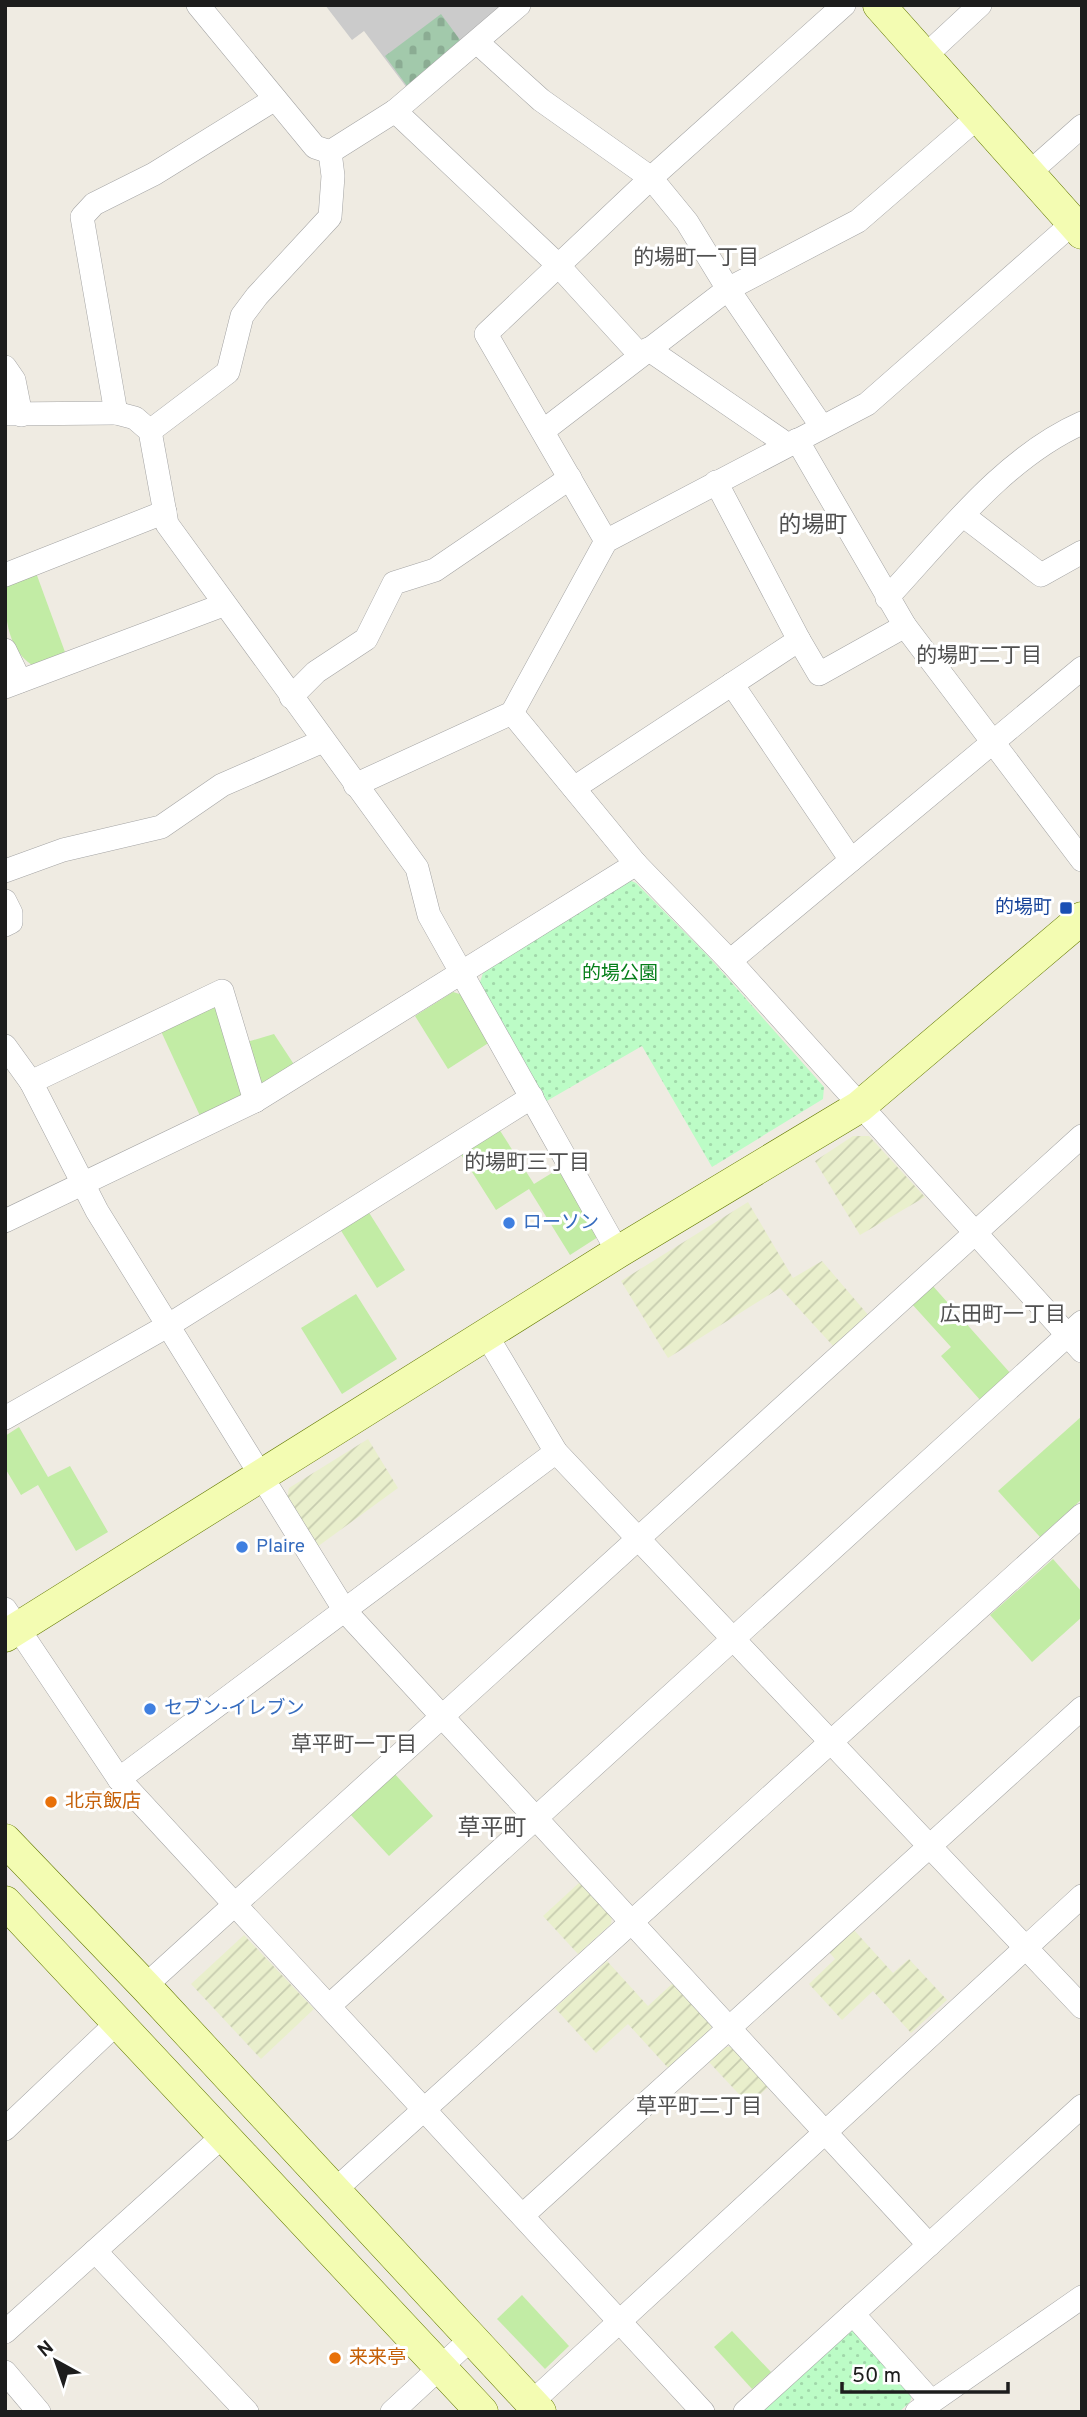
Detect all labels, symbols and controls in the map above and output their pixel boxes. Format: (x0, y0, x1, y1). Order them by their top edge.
district label: 的場町一丁目 (633, 245, 759, 272)
district label: 的場町 (779, 512, 848, 541)
district label: 的場町二丁目 (916, 643, 1042, 670)
place label: 的場町 (995, 896, 1052, 920)
marker: 的場町 (1058, 900, 1074, 916)
park label: 的場公園 (582, 962, 658, 986)
district label: 的場町三丁目 (464, 1150, 590, 1177)
place label: ローソン (523, 1211, 599, 1235)
marker: ローソン (501, 1215, 517, 1231)
district label: 広田町一丁目 (940, 1302, 1066, 1329)
place label: Plaire (256, 1535, 305, 1559)
marker: Plaire (234, 1539, 250, 1555)
place label: セブン-イレブン (164, 1697, 305, 1721)
marker: セブン-イレブン (142, 1701, 158, 1717)
district label: 草平町一丁目 (291, 1732, 417, 1759)
place label: 北京飯店 (65, 1790, 141, 1814)
marker: 北京飯店 (43, 1794, 59, 1810)
district label: 草平町 (458, 1815, 527, 1844)
district label: 草平町二丁目 (636, 2094, 762, 2121)
north arrow (21, 2326, 91, 2396)
text: N (33, 2336, 59, 2363)
place label: 来来亭 (349, 2346, 406, 2370)
marker: 来来亭 (327, 2350, 343, 2366)
scale bar (842, 2350, 1008, 2394)
text: 50 m (852, 2363, 901, 2390)

